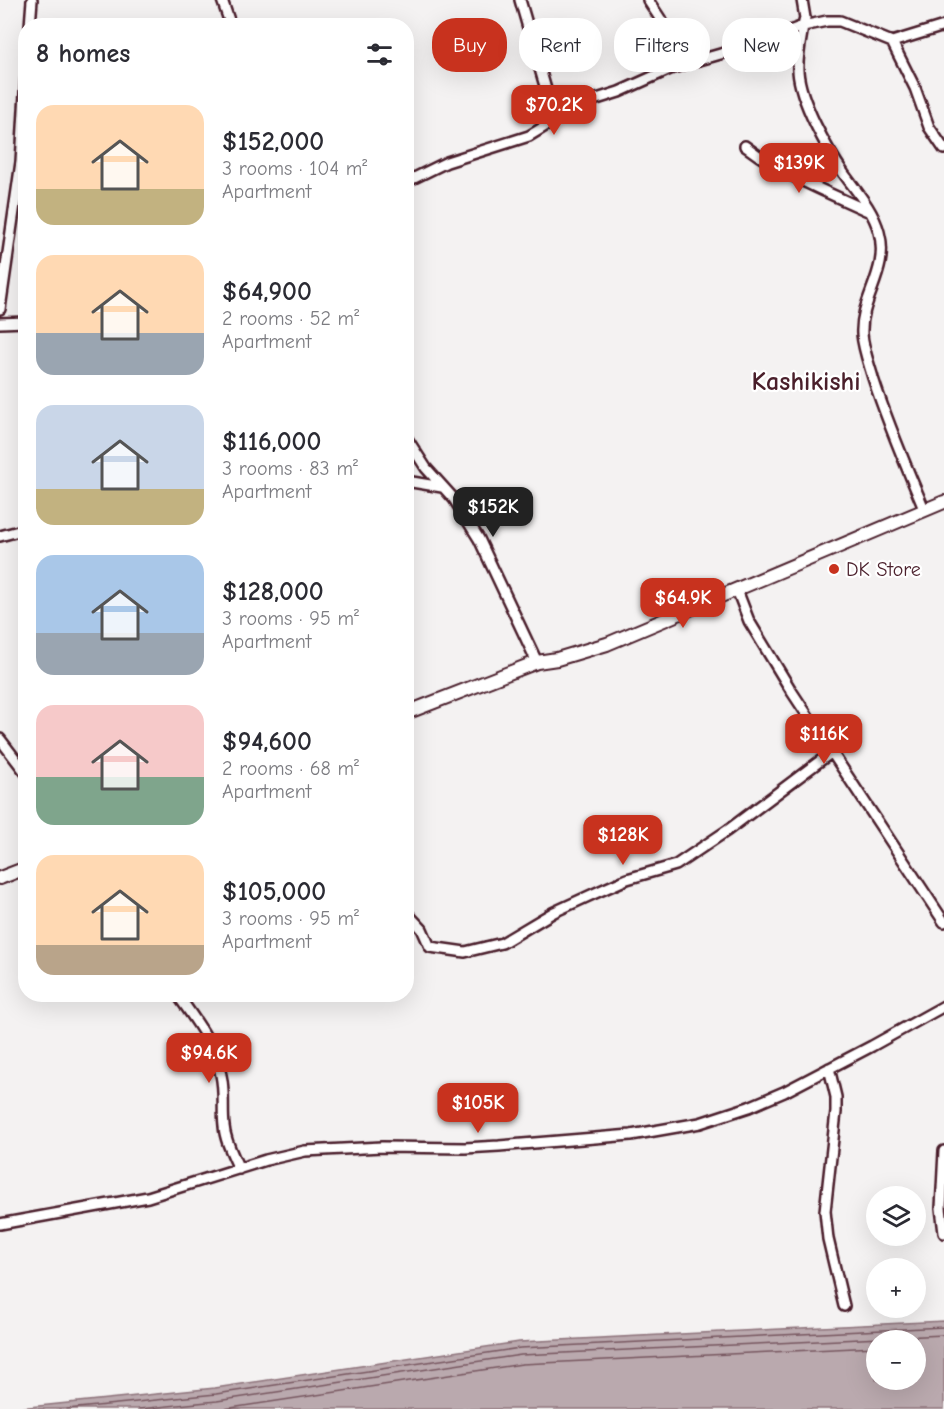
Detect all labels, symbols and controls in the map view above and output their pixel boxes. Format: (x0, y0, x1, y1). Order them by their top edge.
chip: Buy (432, 18, 507, 72)
chip: Rent (519, 18, 602, 72)
chip: Filters (614, 18, 710, 72)
chip: New (722, 18, 801, 72)
icon: filters (363, 38, 396, 71)
text: 8 homes (36, 39, 130, 69)
pin: $70.2K (505, 85, 603, 136)
text: $70.2K (525, 93, 583, 116)
text: $152,000 (222, 127, 324, 157)
icon: home (84, 129, 156, 201)
pin: $139K (757, 143, 841, 194)
text: $139K (773, 151, 825, 174)
text: 3 rooms · 104 m² (222, 157, 367, 180)
text: Apartment (222, 180, 312, 203)
text: $64,900 (222, 277, 312, 307)
icon: home (84, 279, 156, 351)
text: 2 rooms · 52 m² (222, 307, 359, 330)
text: Apartment (222, 330, 312, 353)
district label: Kashikishi (751, 367, 861, 397)
text: $116,000 (222, 427, 321, 457)
icon: home (84, 429, 156, 501)
text: 3 rooms · 83 m² (222, 457, 358, 480)
text: Apartment (222, 480, 312, 503)
pin: $152K (451, 487, 535, 538)
text: $152K (467, 495, 519, 518)
place label: DK Store (846, 558, 921, 581)
marker: DK Store (827, 562, 841, 576)
text: $128,000 (222, 577, 324, 607)
pin: $64.9K (634, 578, 732, 629)
icon: home (84, 579, 156, 651)
text: $64.9K (654, 586, 712, 609)
text: 3 rooms · 95 m² (222, 607, 359, 630)
text: Apartment (222, 630, 312, 653)
pin: $116K (782, 714, 866, 765)
text: $116K (799, 722, 849, 745)
text: $94,600 (222, 727, 312, 757)
icon: home (84, 729, 156, 801)
text: 2 rooms · 68 m² (222, 757, 359, 780)
text: Apartment (222, 780, 312, 803)
pin: $128K (581, 815, 665, 866)
text: $128K (597, 823, 649, 846)
text: $105,000 (222, 877, 326, 907)
icon: home (84, 879, 156, 951)
text: 3 rooms · 95 m² (222, 907, 359, 930)
text: Apartment (222, 930, 312, 953)
pin: $94.6K (160, 1033, 258, 1084)
text: $94.6K (180, 1041, 238, 1064)
pin: $105K (436, 1083, 520, 1134)
text: $105K (451, 1091, 505, 1114)
map controls (866, 1186, 926, 1390)
button: layers (866, 1186, 926, 1246)
button: + (866, 1258, 926, 1318)
button: − (866, 1330, 926, 1390)

